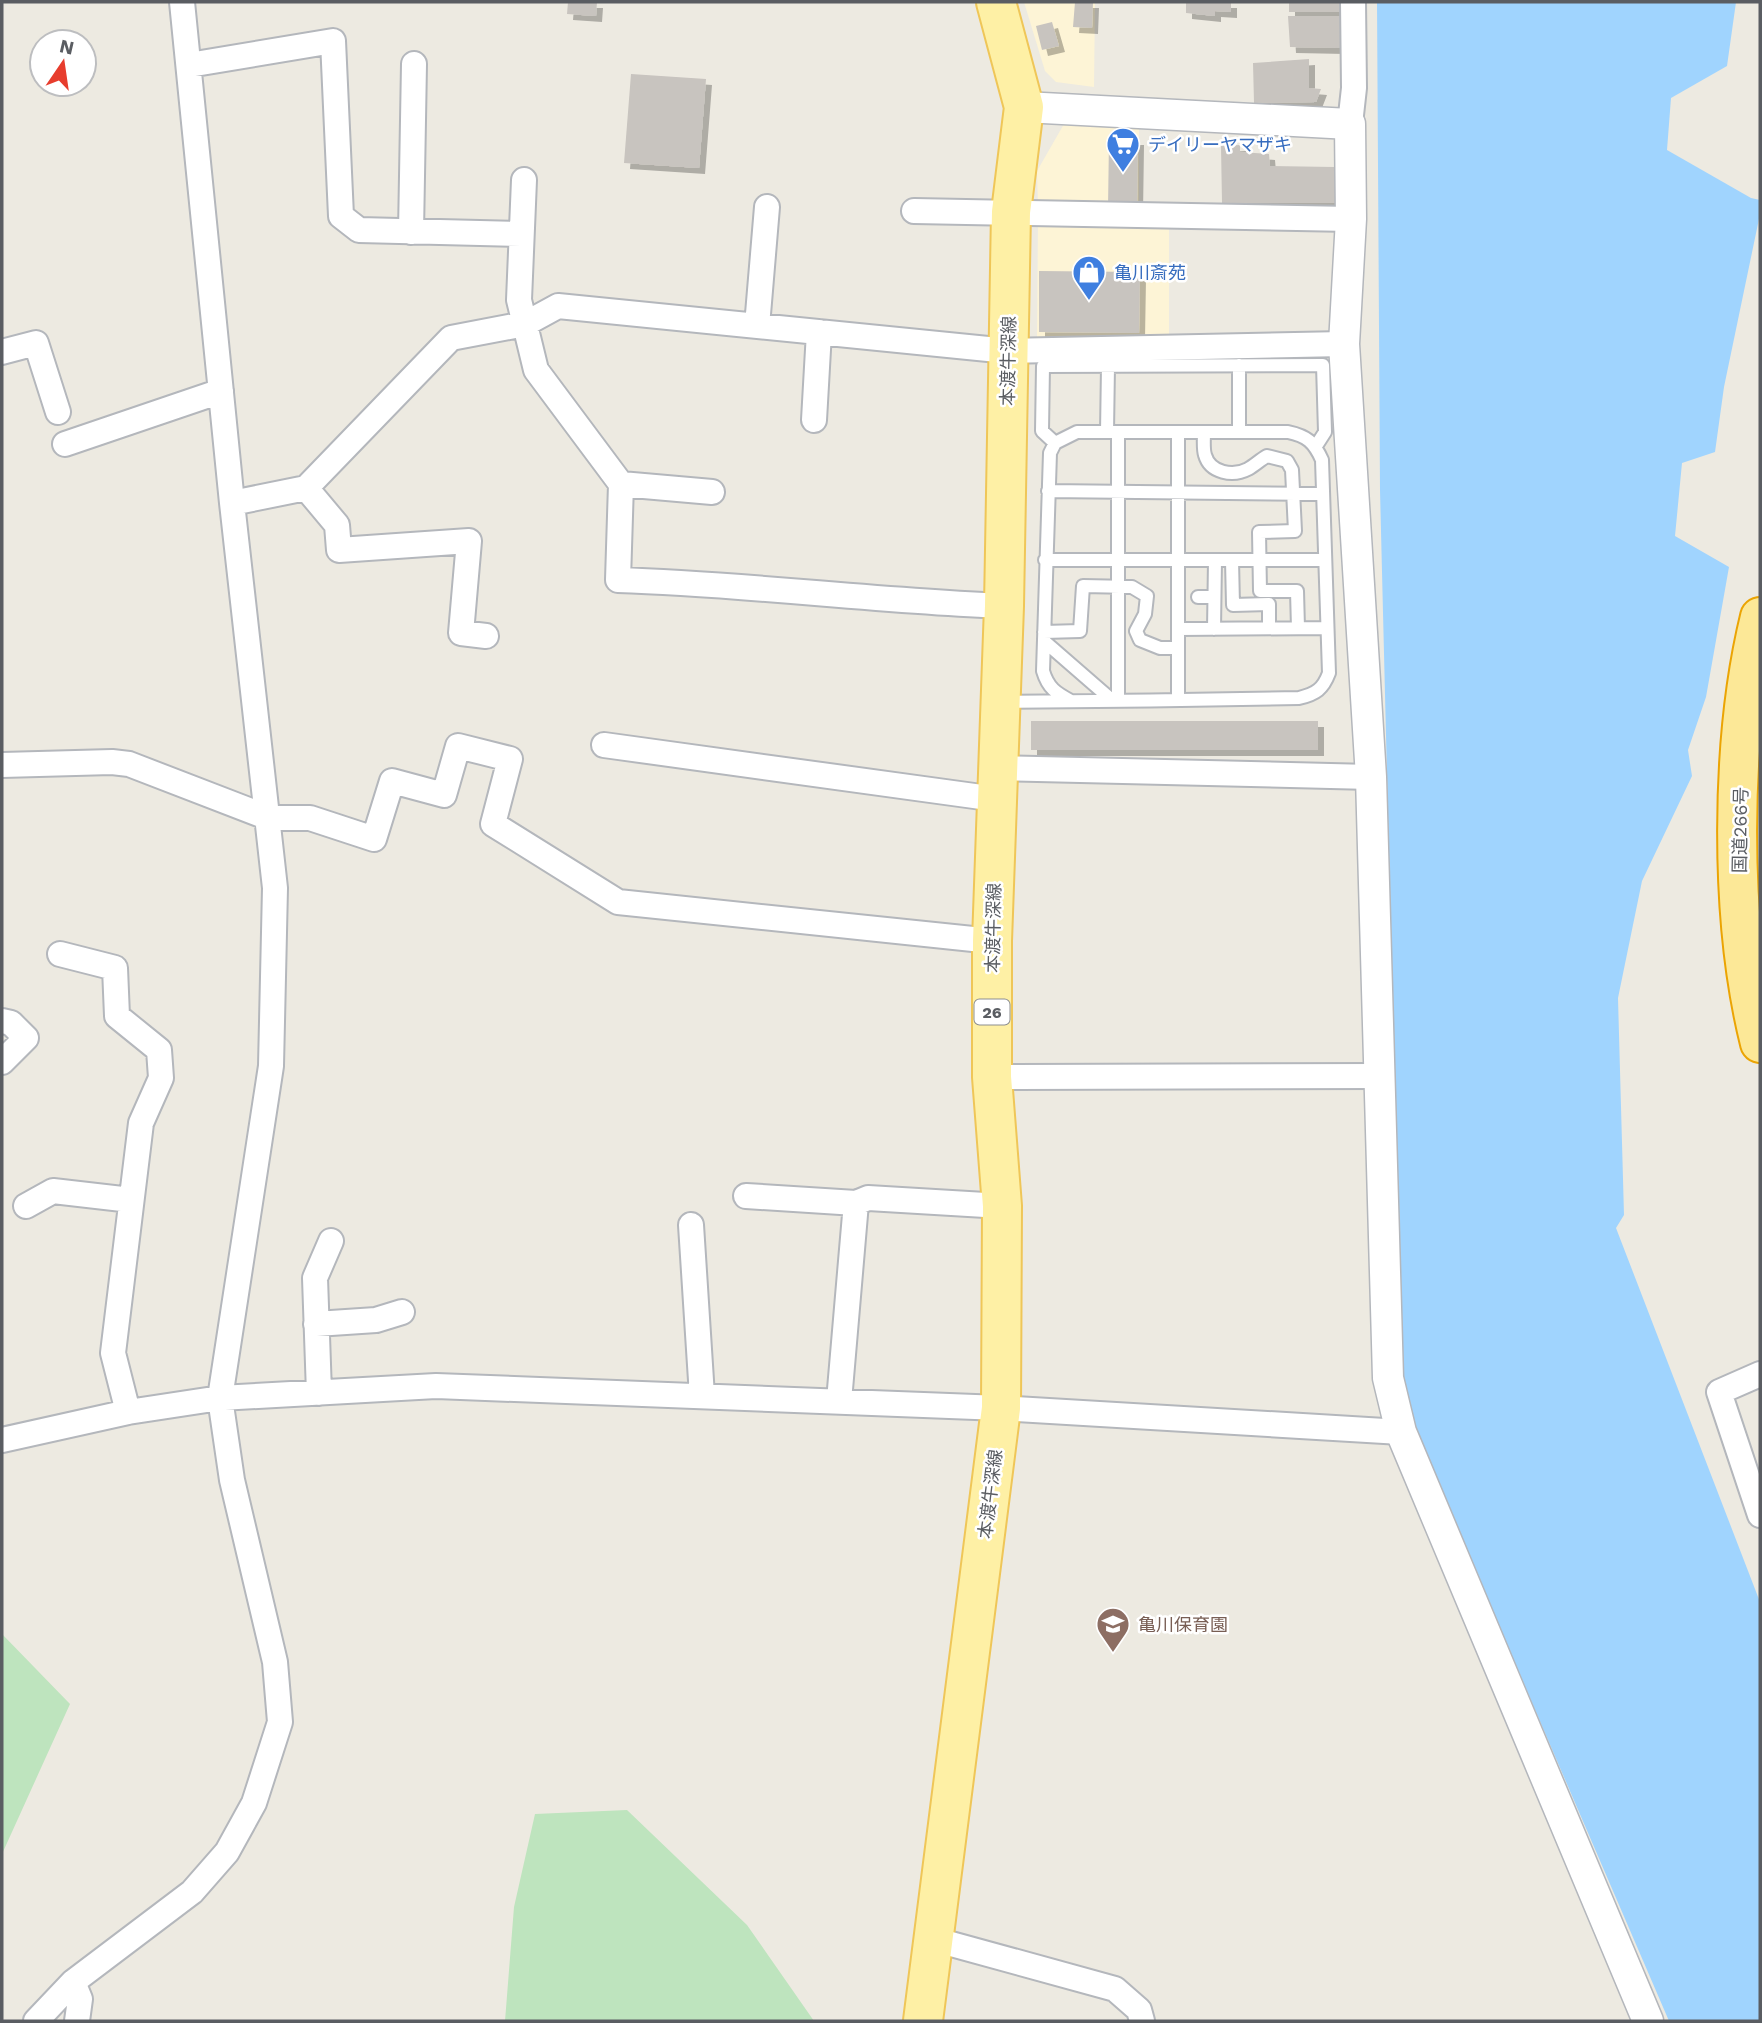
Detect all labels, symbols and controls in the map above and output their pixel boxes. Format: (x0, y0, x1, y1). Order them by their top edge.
north arrow (28, 28, 98, 98)
text: N (57, 34, 76, 60)
supermarket icon: デイリーヤマザキ (1104, 125, 1142, 174)
place label: デイリーヤマザキ (1148, 134, 1292, 155)
shop icon: 亀川斎苑 (1070, 253, 1108, 302)
place label: 亀川斎苑 (1114, 262, 1186, 283)
street label: 本渡牛深線 (997, 316, 1019, 406)
street label: 国道266号 (1729, 787, 1751, 873)
street label: 本渡牛深線 (982, 883, 1004, 973)
road number: 26 (974, 1000, 1010, 1024)
street label: 本渡牛深線 (974, 1448, 1006, 1540)
school or university icon: 亀川保育園 (1094, 1605, 1132, 1654)
place label: 亀川保育園 (1138, 1614, 1228, 1635)

